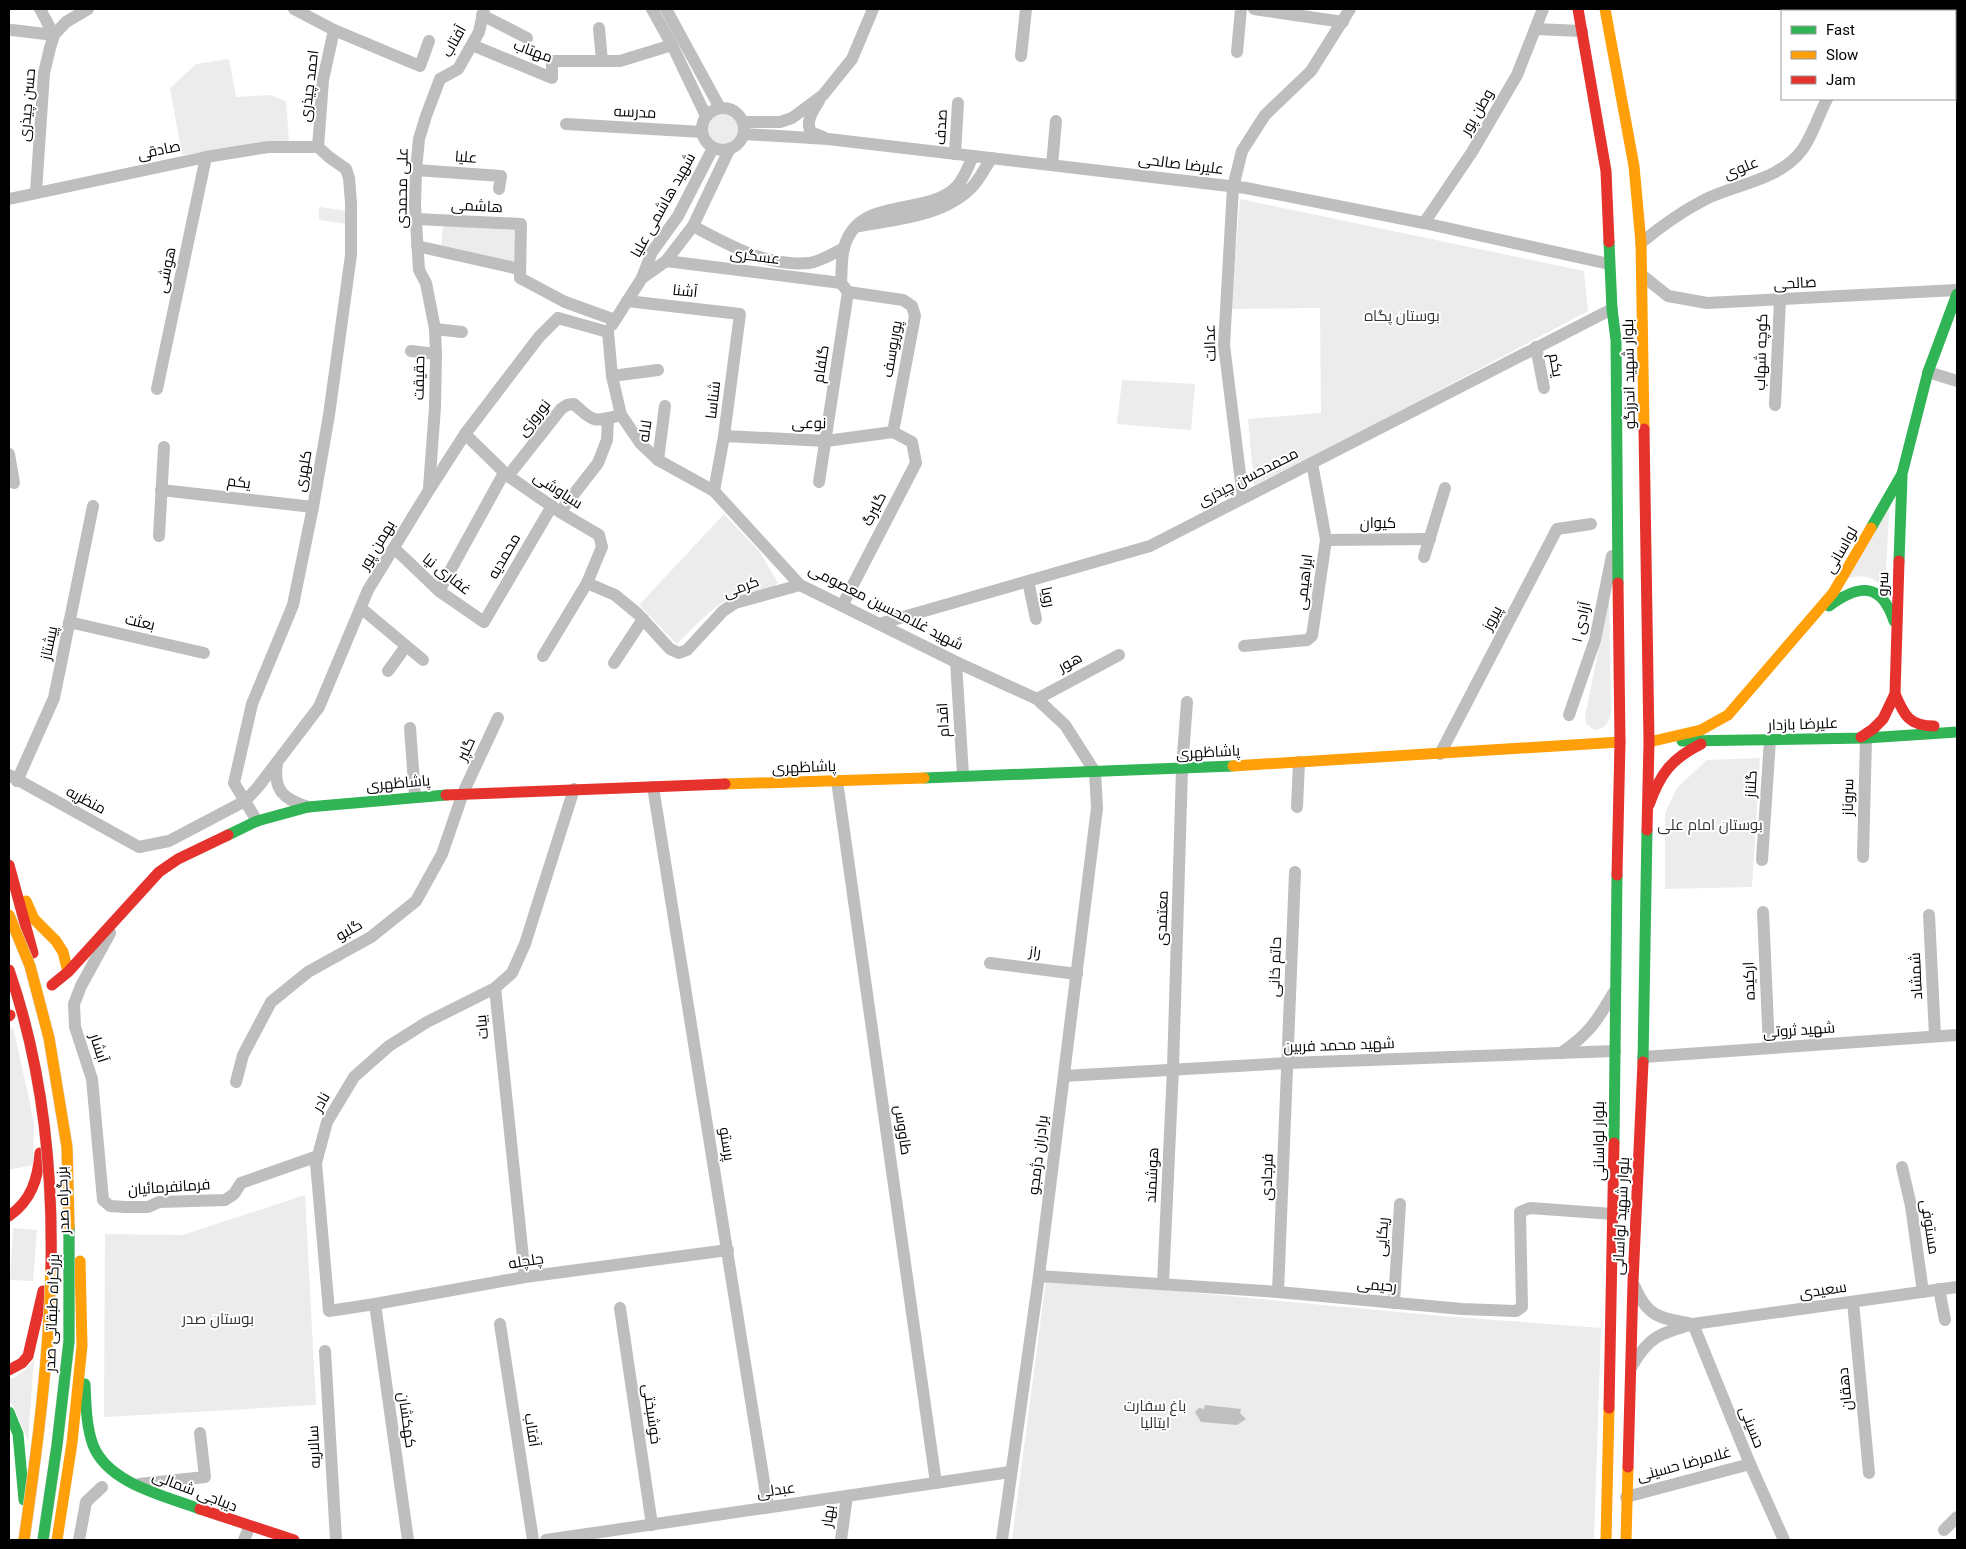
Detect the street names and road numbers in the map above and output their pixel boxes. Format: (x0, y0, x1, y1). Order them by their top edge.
street label: آفتاب (438, 22, 470, 60)
street label: مهتاب (511, 36, 555, 67)
street label: احمد چیذری (296, 49, 323, 123)
street label: حسن چیذری (15, 68, 40, 142)
street label: وطن پور (1456, 86, 1498, 140)
street label: مدرسه (613, 102, 657, 122)
street label: صدف (931, 109, 951, 145)
street label: صادقی (136, 137, 182, 164)
street label: علی محمدی (392, 147, 413, 229)
street label: علیا (454, 147, 478, 167)
street label: شهید هاشمی علیا (627, 150, 700, 261)
street label: علیرضا صالحی (1137, 150, 1225, 179)
street label: علوی (1721, 153, 1761, 184)
street label: هاشمی (450, 196, 504, 217)
street label: عسگری (729, 244, 781, 269)
street label: هوشی (152, 245, 181, 295)
street label: صالحی (1773, 273, 1817, 294)
street label: آشنا (671, 281, 699, 301)
street label: کوچه شهاب (1751, 313, 1772, 391)
street label: پوریوسف (878, 319, 907, 379)
street label: بلوار شهید اندرزگو (1619, 319, 1640, 429)
street label: عدالت (1200, 324, 1220, 362)
street label: گلفام (809, 344, 834, 384)
street label: یکم (1544, 352, 1567, 378)
street label: حقیقت (410, 356, 428, 400)
street label: شناسا (702, 380, 724, 420)
street label: نوروزی (514, 396, 555, 441)
street label: نوعی (791, 414, 827, 433)
street label: لاله (635, 419, 655, 443)
street label: محمدحسن چیذری (1195, 444, 1302, 511)
street label: کلهری (291, 449, 316, 493)
street label: سیاوشی (529, 467, 586, 513)
street label: یکم (226, 472, 252, 493)
street label: گلبرگ (858, 489, 890, 529)
street label: کیوان (1360, 514, 1396, 533)
street label: بهمن پور (355, 517, 400, 575)
street label: لواسانی (1820, 523, 1862, 577)
street label: محمدیه (484, 530, 524, 582)
street label: غفاری نیا (418, 549, 475, 599)
street label: ابراهیمی (1292, 553, 1317, 611)
street label: شهید غلامحسین معصومی (805, 560, 966, 655)
street label: سرو (1874, 571, 1892, 597)
street label: کرمی (721, 572, 762, 603)
street label: رویا (1037, 585, 1059, 609)
street label: آزادی ۱ (1568, 600, 1595, 644)
street label: پیروز (1478, 603, 1507, 635)
street label: بعثت (123, 610, 157, 634)
street label: پیشتاز (36, 624, 62, 663)
street label: هور (1054, 648, 1085, 676)
street label: اقدام (933, 702, 954, 738)
street label: علیرضا بازدار (1766, 714, 1839, 734)
street label: گلپر (452, 734, 480, 765)
street label: پاشاظهری (1175, 741, 1241, 764)
street label: پاشاظهری (772, 757, 836, 778)
street label: گلناز (1741, 770, 1761, 799)
street label: پاشاظهری (365, 771, 431, 796)
street label: سروناز (1839, 778, 1857, 817)
street label: منظریه (63, 782, 109, 818)
street label: معتمدی (1152, 890, 1173, 946)
street label: گلبو (332, 915, 366, 945)
street label: حاتم خانی (1265, 937, 1286, 998)
street label: راز (1027, 942, 1042, 962)
street label: شمشاد (1906, 952, 1926, 1000)
street label: ارکیده (1739, 961, 1759, 1001)
street label: بیات (472, 1014, 492, 1040)
street label: شهید ثروتی (1762, 1018, 1836, 1043)
street label: آبشار (86, 1030, 112, 1065)
street label: شهید محمد فربین (1283, 1034, 1395, 1057)
street label: نادر (308, 1089, 334, 1116)
street label: بلوار لواسانی (1590, 1101, 1609, 1181)
street label: طاووس (890, 1104, 915, 1156)
street label: برادران دژمجو (1024, 1114, 1053, 1196)
street label: پرستو (714, 1126, 739, 1162)
street label: هوشمند (1142, 1147, 1162, 1203)
street label: فرجادی (1257, 1153, 1278, 1201)
street label: بلوار شهید لواسانی (1609, 1156, 1634, 1276)
street label: بزرگراه صدر (53, 1166, 73, 1235)
street label: فرمانفرمائیان (127, 1175, 211, 1200)
street label: مستوفی (1916, 1198, 1943, 1256)
street label: ریکایی (1372, 1217, 1393, 1257)
street label: چلچله (507, 1249, 545, 1274)
street label: بزرگراه طبقاتی صدر (41, 1254, 64, 1374)
street label: رحیمی (1356, 1274, 1398, 1297)
street label: سعیدی (1798, 1278, 1848, 1303)
street label: دهقان (1834, 1366, 1857, 1411)
street label: خوشبختی (638, 1383, 665, 1445)
street label: کهکشان (393, 1391, 420, 1449)
street label: حسینی (1735, 1404, 1768, 1451)
street label: آفتاب (520, 1412, 544, 1448)
street label: سالاریه (304, 1425, 324, 1469)
street label: غلامرضا حسینی (1635, 1443, 1733, 1486)
street label: دیباجی شمالی (150, 1467, 240, 1516)
street label: عبدلی (756, 1478, 797, 1503)
street label: بهار (817, 1504, 839, 1529)

